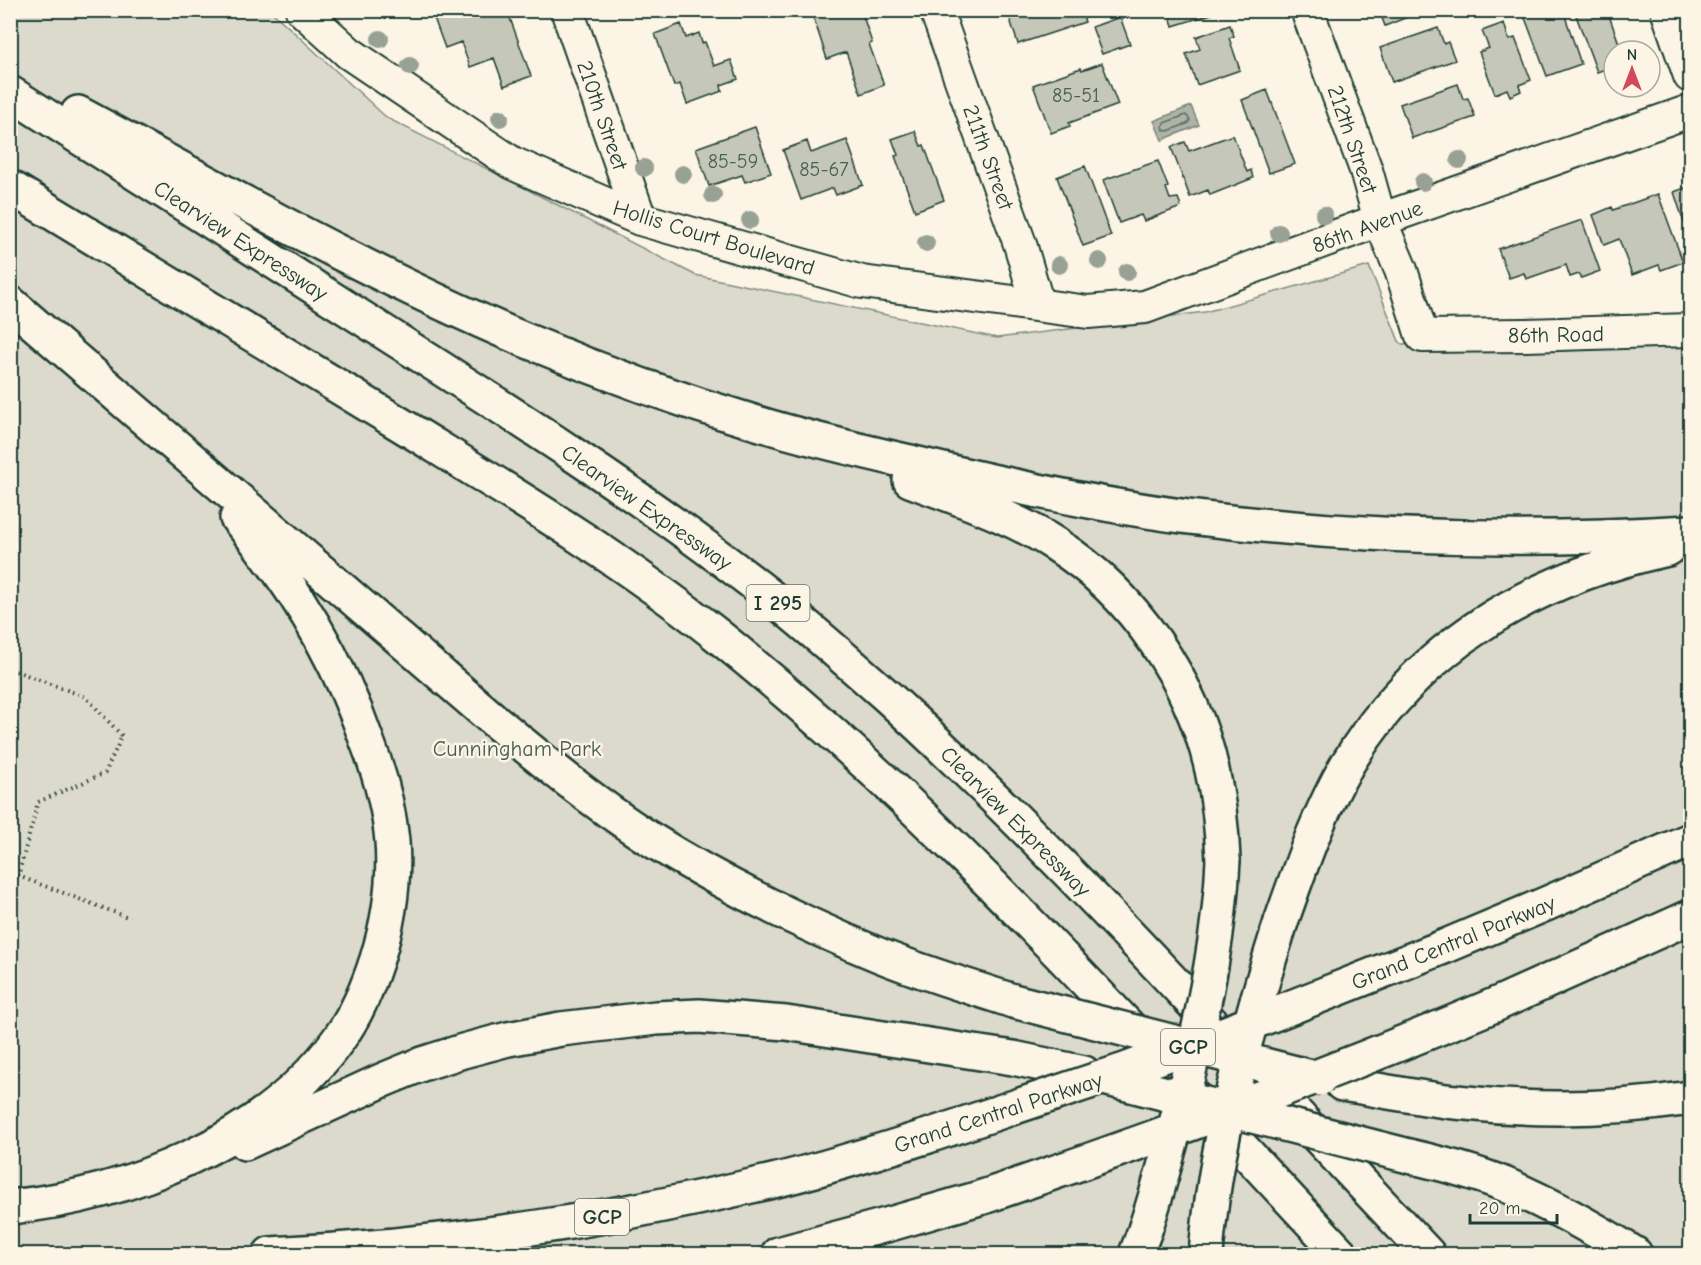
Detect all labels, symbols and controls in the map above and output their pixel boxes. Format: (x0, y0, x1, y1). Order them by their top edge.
north arrow (1602, 39, 1662, 99)
text: N (1627, 46, 1637, 64)
street label: 210th Street (571, 57, 633, 174)
street label: 212th Street (1321, 82, 1383, 197)
house number: 85-51 (1052, 84, 1100, 107)
street label: 211th Street (957, 101, 1019, 214)
house number: 85-59 (708, 150, 758, 173)
house number: 85-67 (799, 158, 849, 181)
street label: Clearview Expressway (149, 175, 332, 307)
street label: Hollis Court Boulevard (610, 195, 818, 281)
street label: 86th Avenue (1309, 195, 1426, 259)
street label: 86th Road (1508, 321, 1604, 349)
street label: Clearview Expressway (556, 439, 737, 577)
road number: I 295 (746, 585, 810, 621)
park label: Cunningham Park (433, 736, 602, 762)
street label: Clearview Expressway (935, 741, 1096, 902)
street label: Grand Central Parkway (1348, 890, 1559, 996)
road number: GCP (1161, 1029, 1215, 1065)
street label: Grand Central Parkway (891, 1067, 1106, 1159)
scale bar (1470, 1187, 1557, 1225)
text: 20 m (1479, 1198, 1520, 1219)
road number: GCP (575, 1199, 629, 1235)

